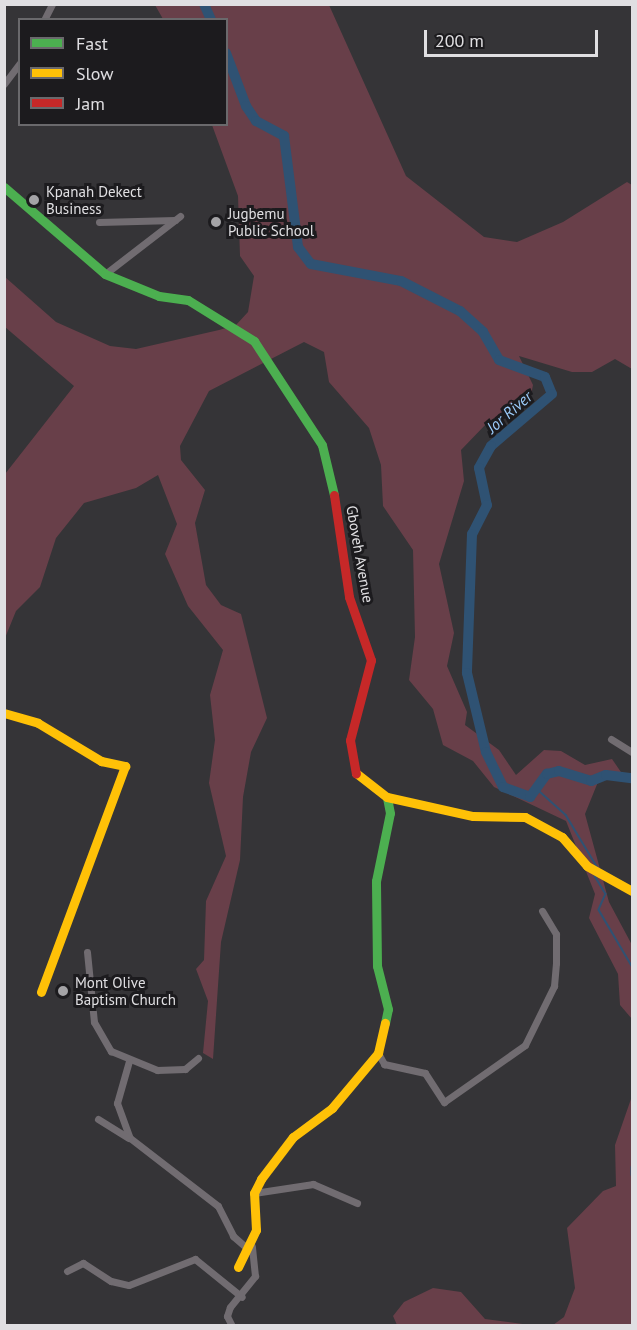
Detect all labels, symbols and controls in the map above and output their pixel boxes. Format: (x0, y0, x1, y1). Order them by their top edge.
legend (18, 18, 228, 126)
scale bar (427, 18, 601, 56)
text: 200 m (435, 29, 484, 52)
text: Fast (76, 32, 108, 55)
text: Slow (76, 62, 114, 85)
text: Jam (76, 92, 105, 115)
place label: Kpanah Dekect Business (46, 182, 142, 217)
marker: Kpanah Dekect Business (27, 193, 41, 207)
place label: Jugbemu Public School (228, 204, 315, 239)
marker: Jugbemu Public School (209, 215, 223, 229)
water label: Jor River (482, 387, 536, 437)
street label: Gboveh Avenue (343, 504, 377, 604)
place label: Mont Olive Baptism Church (75, 973, 176, 1008)
marker: Mont Olive Baptism Church (56, 984, 70, 998)

